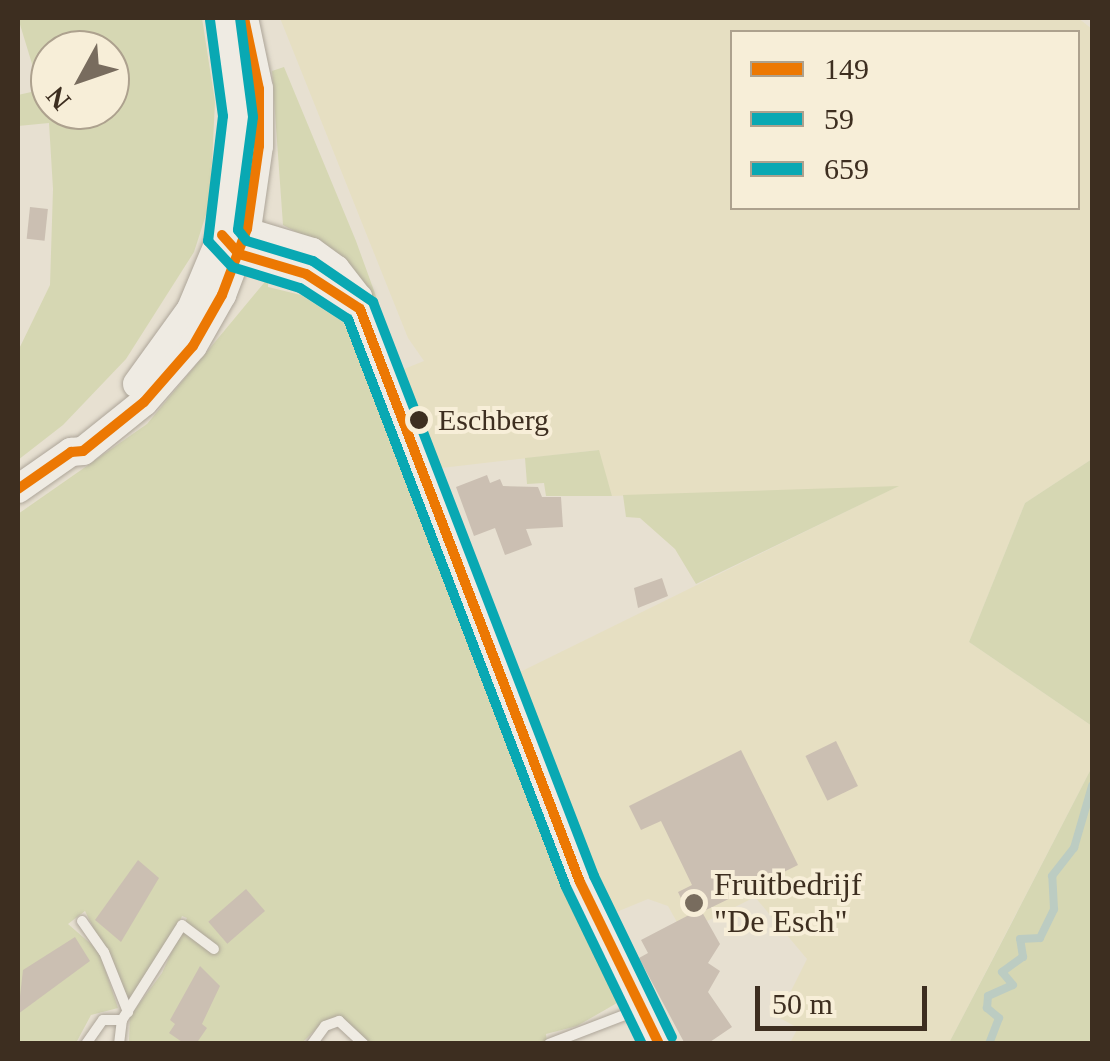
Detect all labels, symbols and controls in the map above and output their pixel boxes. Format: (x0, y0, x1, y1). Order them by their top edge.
north arrow (30, 30, 130, 130)
legend (730, 30, 1080, 210)
text: 149 (824, 52, 869, 85)
text: N (40, 81, 77, 116)
text: 59 (824, 102, 854, 135)
text: 659 (824, 152, 869, 185)
place label: Eschberg (438, 402, 549, 438)
marker: Eschberg (409, 410, 429, 430)
place label: Fruitbedrijf "De Esch" (714, 866, 862, 941)
marker: Fruitbedrijf "De Esch" (683, 892, 705, 914)
scale bar (760, 966, 932, 1028)
text: 50 m (772, 987, 833, 1020)

